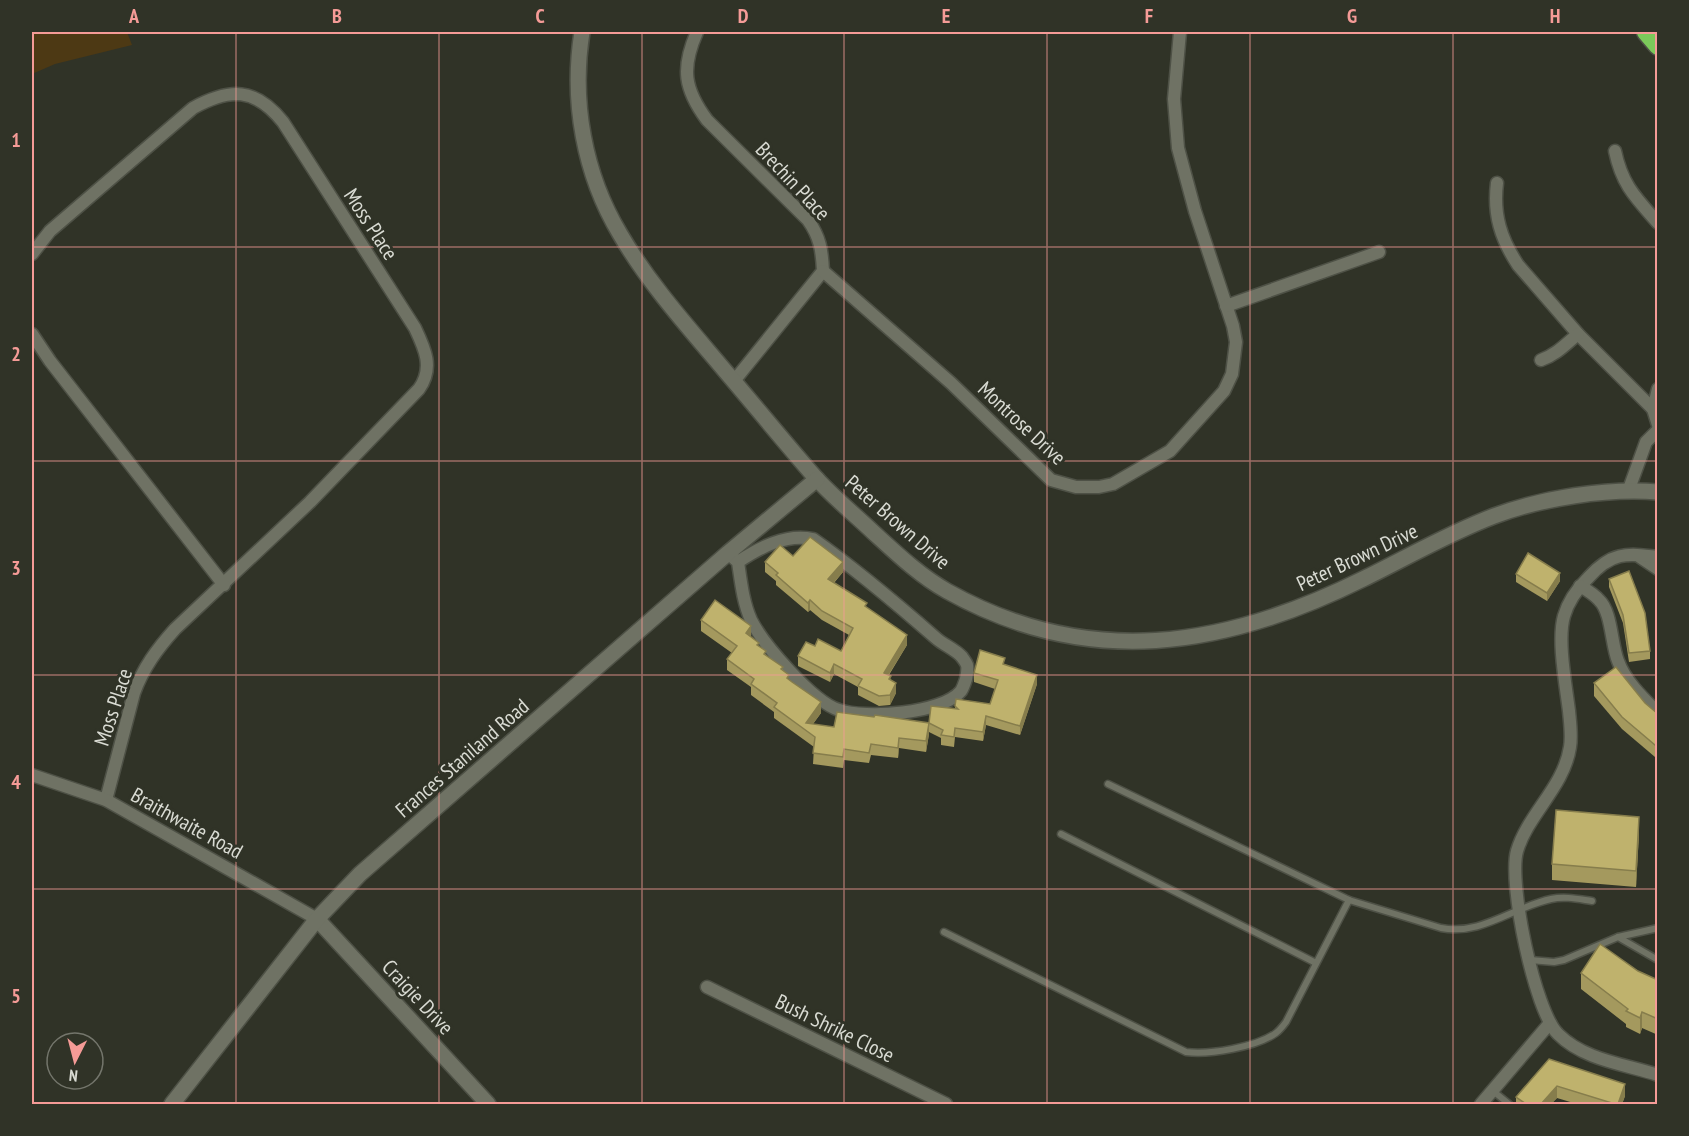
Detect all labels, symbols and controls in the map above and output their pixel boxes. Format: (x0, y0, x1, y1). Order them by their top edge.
text: A (128, 3, 140, 29)
text: B (332, 3, 342, 29)
text: C (535, 3, 545, 29)
text: D (738, 3, 749, 29)
text: E (942, 3, 950, 29)
text: F (1145, 3, 1153, 29)
text: G (1347, 3, 1357, 29)
text: H (1550, 3, 1560, 29)
text: 1 (11, 127, 21, 153)
street label: Brechin Place (750, 136, 836, 226)
street label: Moss Place (338, 183, 404, 265)
text: 2 (11, 341, 21, 367)
street label: Montrose Drive (972, 375, 1072, 471)
street label: Peter Brown Drive (840, 469, 956, 575)
street label: Peter Brown Drive (1292, 517, 1422, 597)
text: 3 (11, 555, 21, 581)
street label: Moss Place (88, 665, 138, 749)
street label: Frances Staniland Road (390, 693, 534, 823)
text: 4 (11, 769, 21, 795)
street label: Braithwaite Road (126, 781, 248, 865)
street label: Craigie Drive (376, 954, 460, 1040)
text: 5 (11, 983, 21, 1009)
street label: Bush Shrike Close (771, 988, 899, 1068)
north arrow (45, 1031, 105, 1091)
text: N (68, 1066, 79, 1086)

